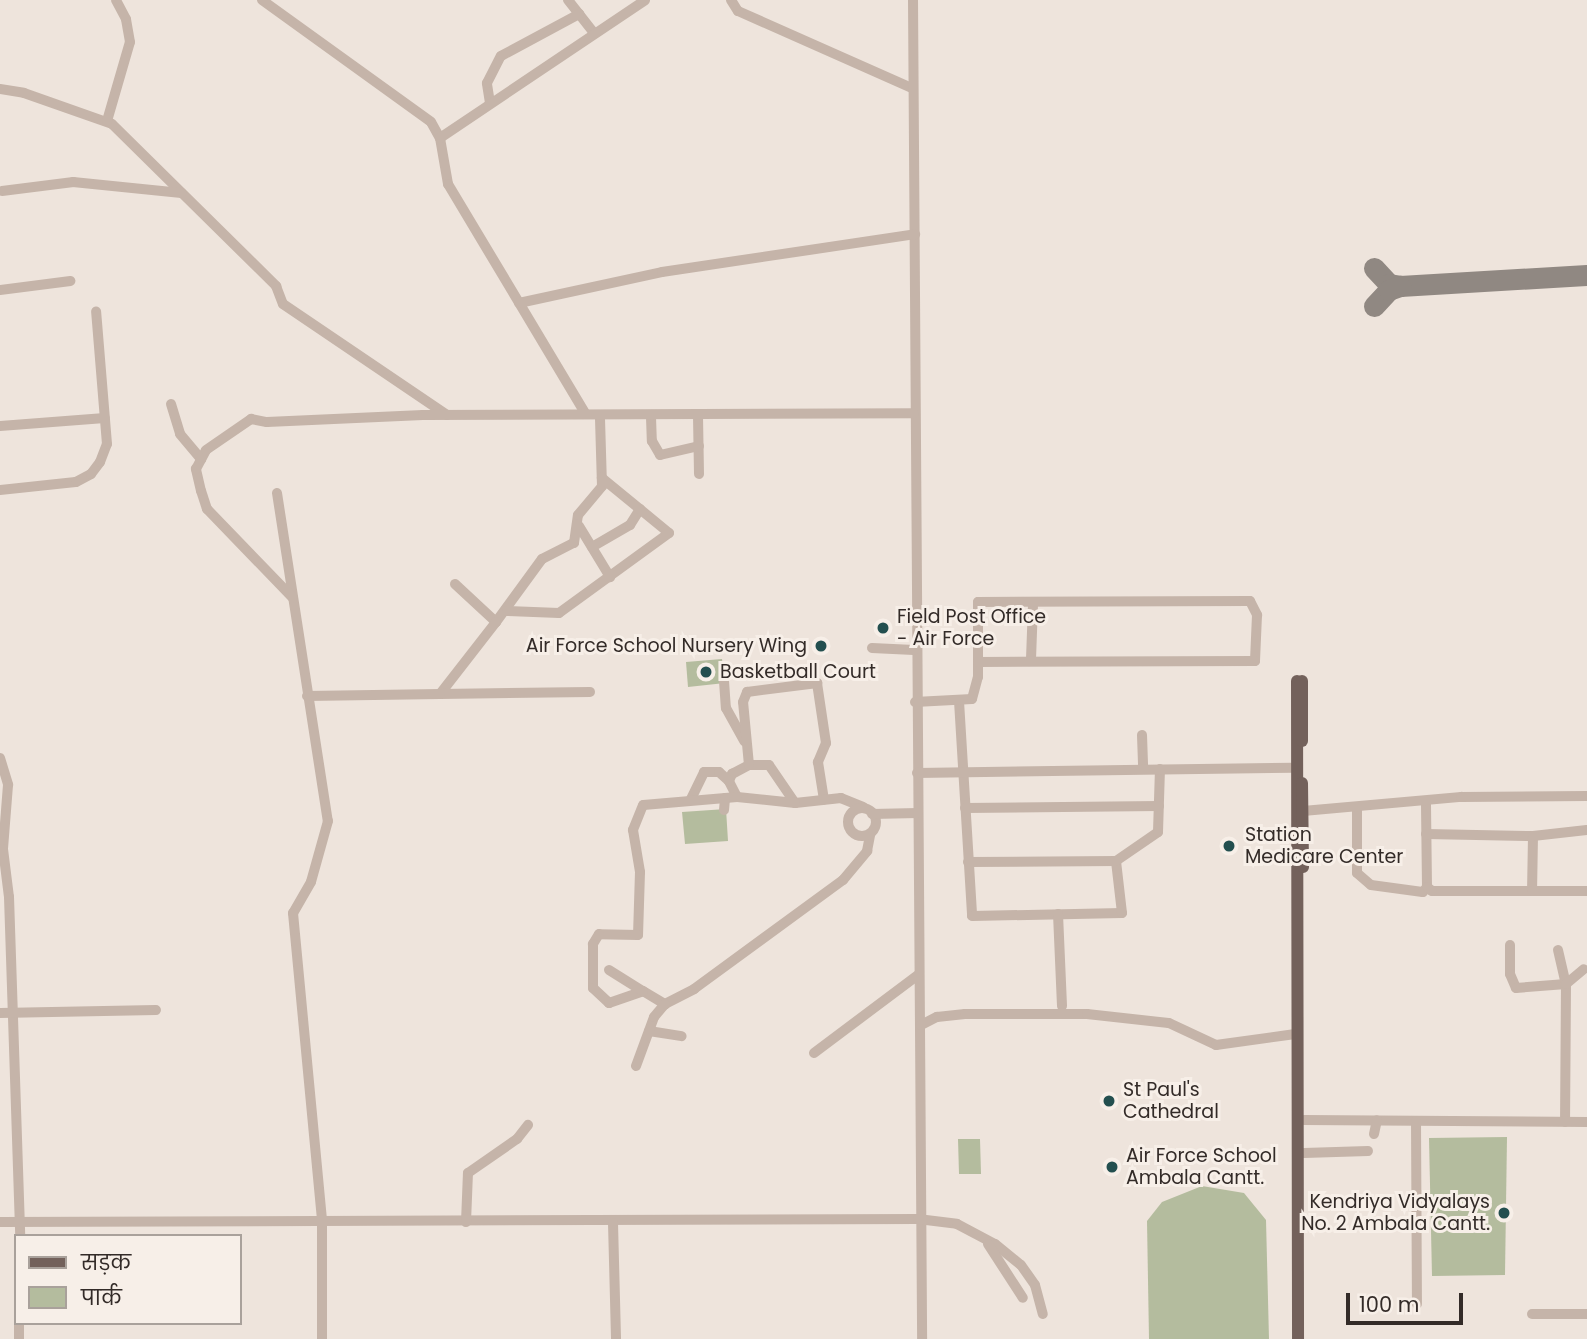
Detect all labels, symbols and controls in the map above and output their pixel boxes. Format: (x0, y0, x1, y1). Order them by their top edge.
place label: Field Post Office - Air Force (897, 606, 1046, 650)
marker: Field Post Office - Air Force (875, 620, 891, 636)
place label: Air Force School Nursery Wing (526, 635, 807, 657)
marker: Air Force School Nursery Wing (813, 638, 829, 654)
place label: Basketball Court (720, 661, 876, 683)
marker: Basketball Court (698, 664, 714, 680)
place label: Station Medicare Center (1245, 824, 1403, 868)
marker: Station Medicare Center (1219, 836, 1239, 856)
place label: St Paul's Cathedral (1123, 1079, 1219, 1123)
marker: St Paul's Cathedral (1101, 1093, 1117, 1109)
place label: Air Force School Ambala Cantt. (1126, 1145, 1277, 1189)
marker: Air Force School Ambala Cantt. (1104, 1159, 1120, 1175)
place label: Kendriya Vidyalays No. 2 Ambala Cantt. (1301, 1191, 1490, 1235)
marker: Kendriya Vidyalays No. 2 Ambala Cantt. (1496, 1205, 1512, 1221)
legend (14, 1234, 242, 1325)
text: सड़क (81, 1248, 131, 1277)
scale bar (1349, 1280, 1466, 1324)
text: पार्क (81, 1283, 122, 1312)
text: 100 m (1359, 1290, 1419, 1319)

